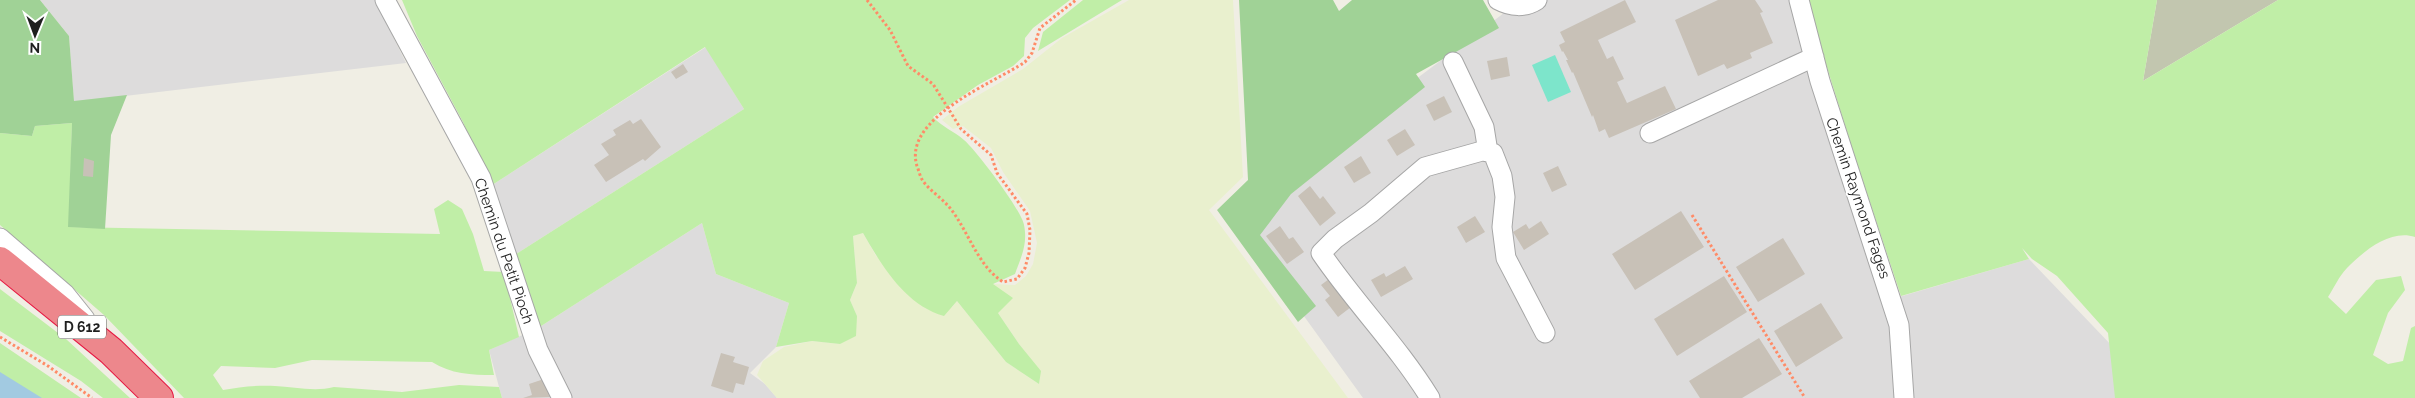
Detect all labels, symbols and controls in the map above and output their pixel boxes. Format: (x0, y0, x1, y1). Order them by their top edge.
north arrow (10, 10, 60, 60)
text: N (29, 40, 40, 56)
street label: Chemin Raymond Fages (1822, 115, 1894, 281)
street label: Chemin du Petit Pioch (471, 176, 537, 326)
road number: D 612 (58, 316, 106, 338)

